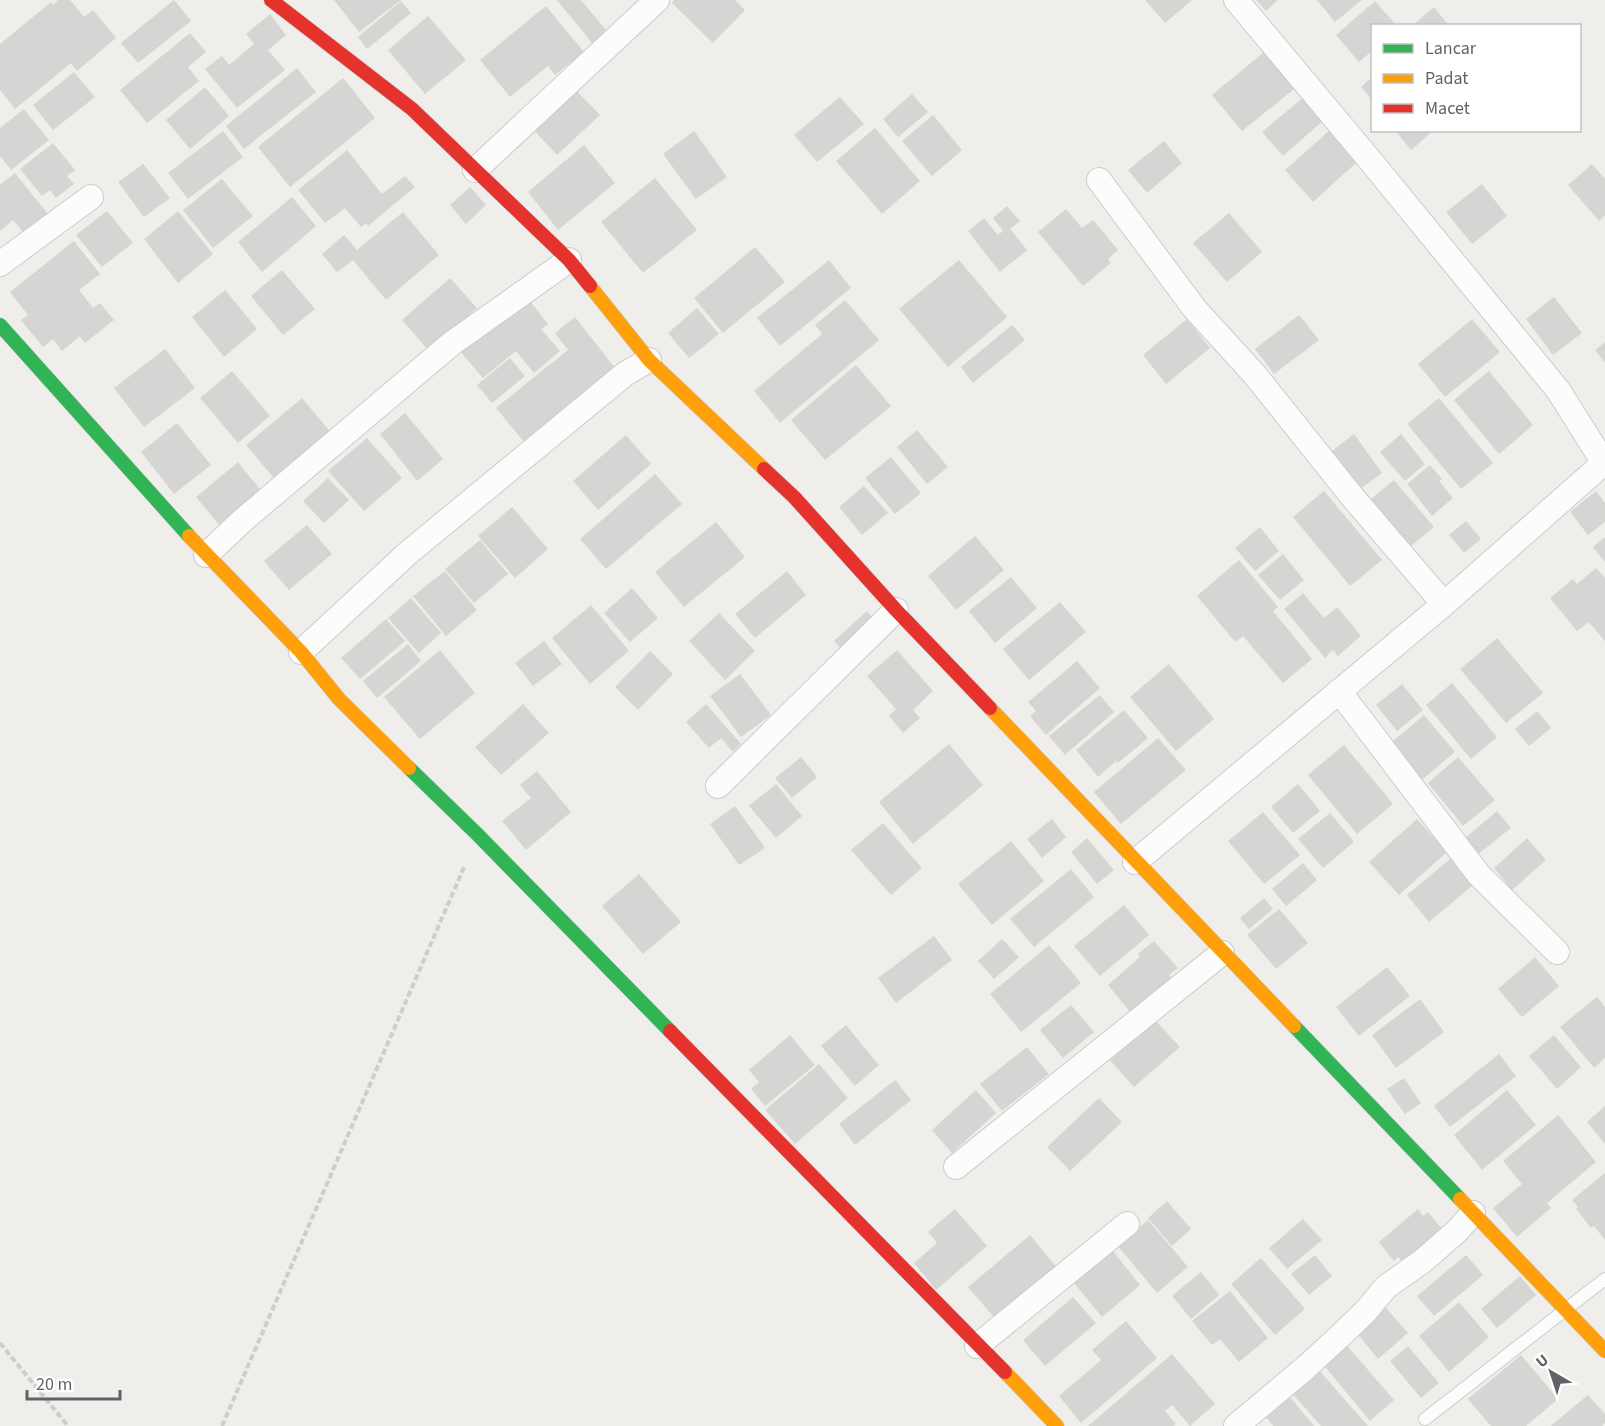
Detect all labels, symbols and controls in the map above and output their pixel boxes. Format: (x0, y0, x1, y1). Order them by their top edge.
legend (1371, 24, 1581, 132)
text: Lancar (1425, 36, 1477, 61)
text: Padat (1425, 66, 1468, 91)
text: Macet (1425, 96, 1470, 121)
north arrow (1521, 1342, 1581, 1402)
text: U (1531, 1349, 1553, 1373)
scale bar (27, 1363, 120, 1401)
text: 20 m (36, 1372, 72, 1397)

